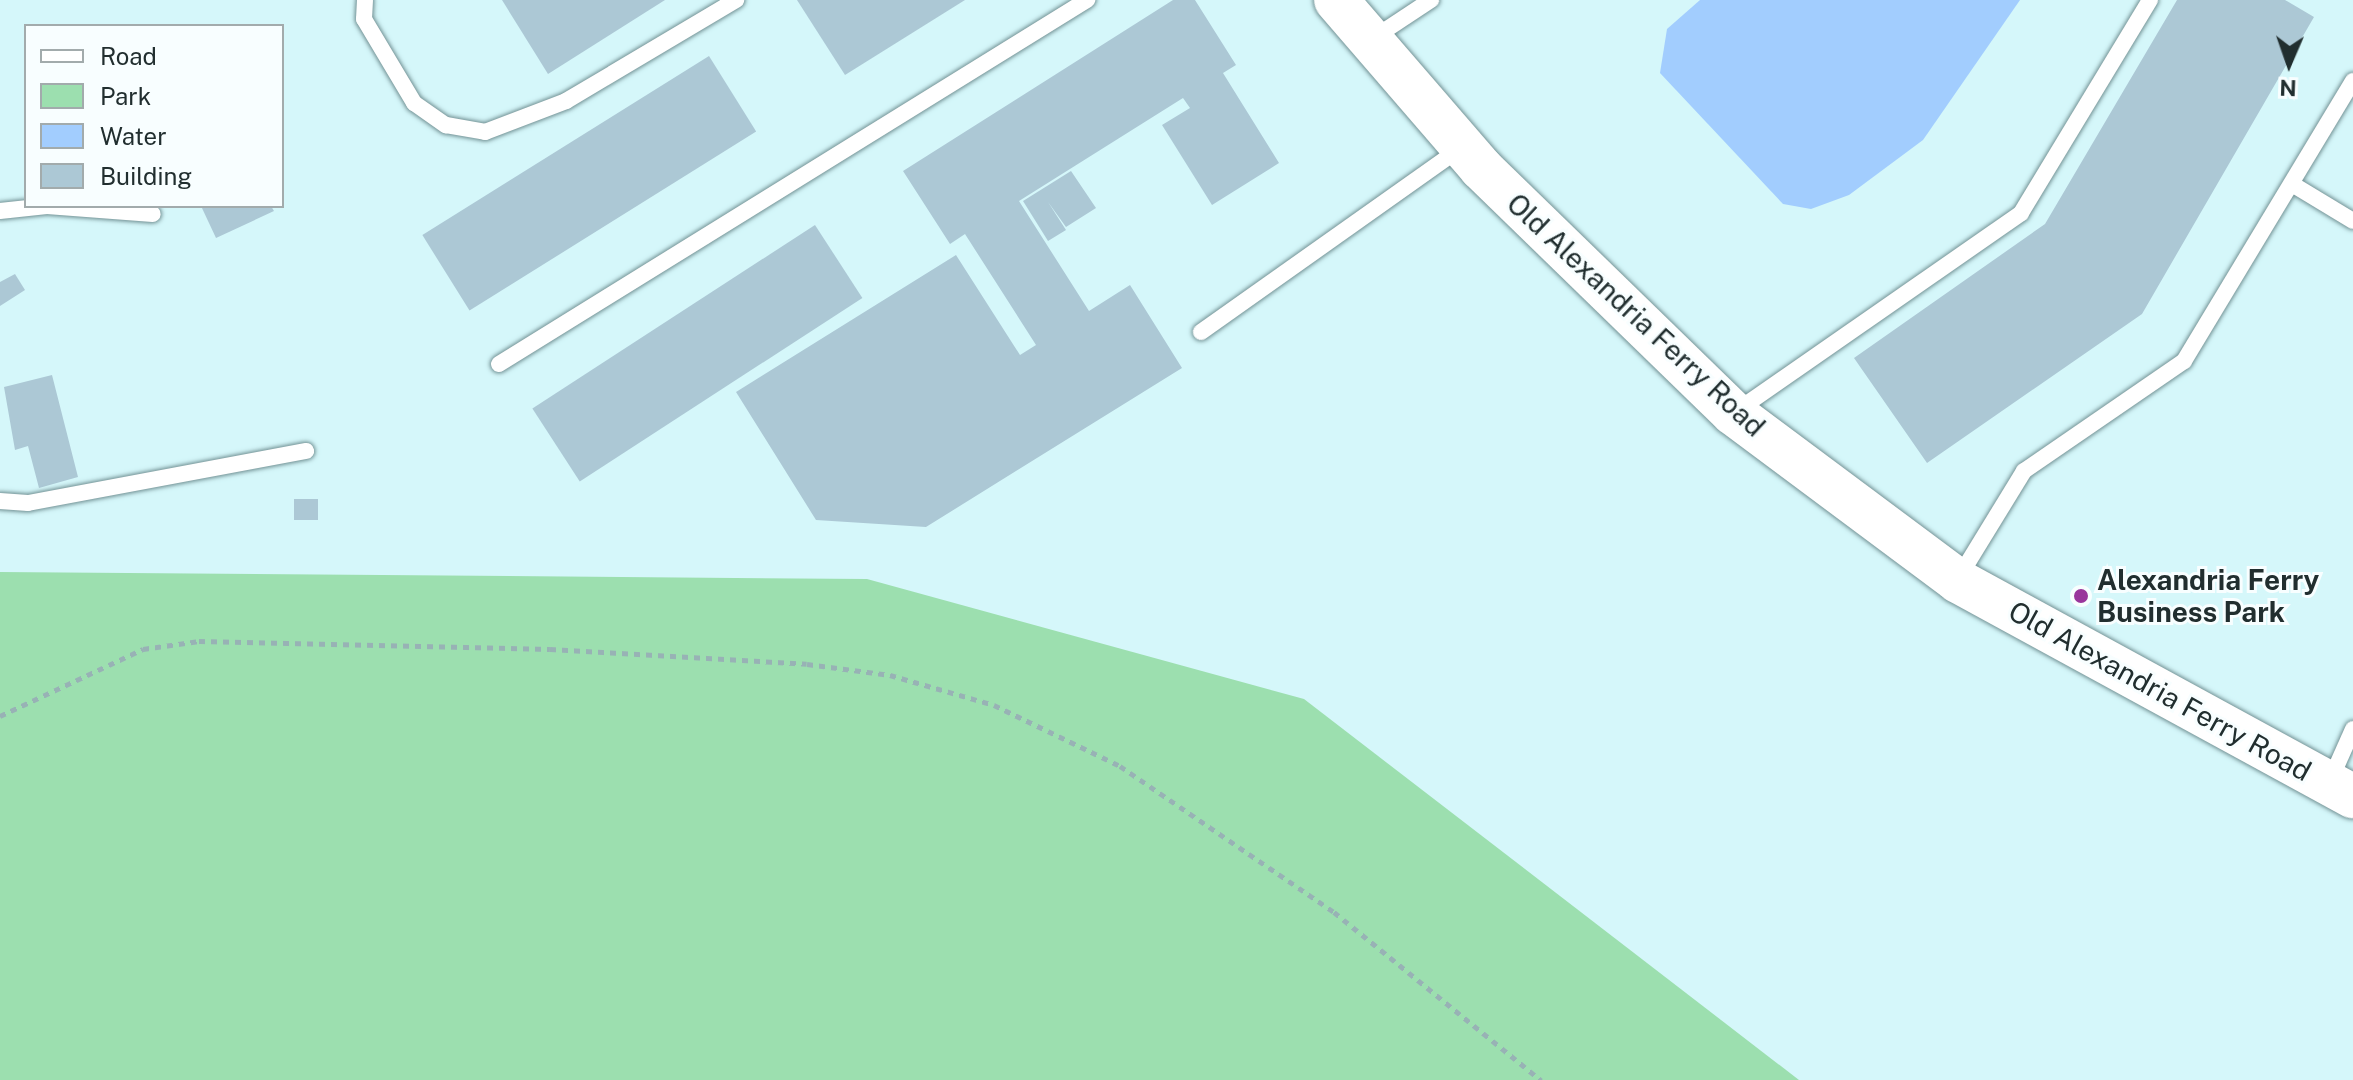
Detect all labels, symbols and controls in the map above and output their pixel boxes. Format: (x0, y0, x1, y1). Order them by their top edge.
legend (24, 24, 284, 208)
north arrow (2249, 24, 2329, 104)
text: Road (100, 42, 157, 70)
text: N (2279, 75, 2297, 101)
text: Park (100, 82, 151, 110)
text: Water (100, 122, 167, 150)
text: Building (100, 162, 192, 190)
street label: Old Alexandria Ferry Road (1500, 187, 1772, 443)
place label: Alexandria Ferry Business Park (2097, 563, 2319, 629)
marker: Alexandria Ferry Business Park (2072, 587, 2090, 605)
street label: Old Alexandria Ferry Road (2003, 594, 2317, 788)

